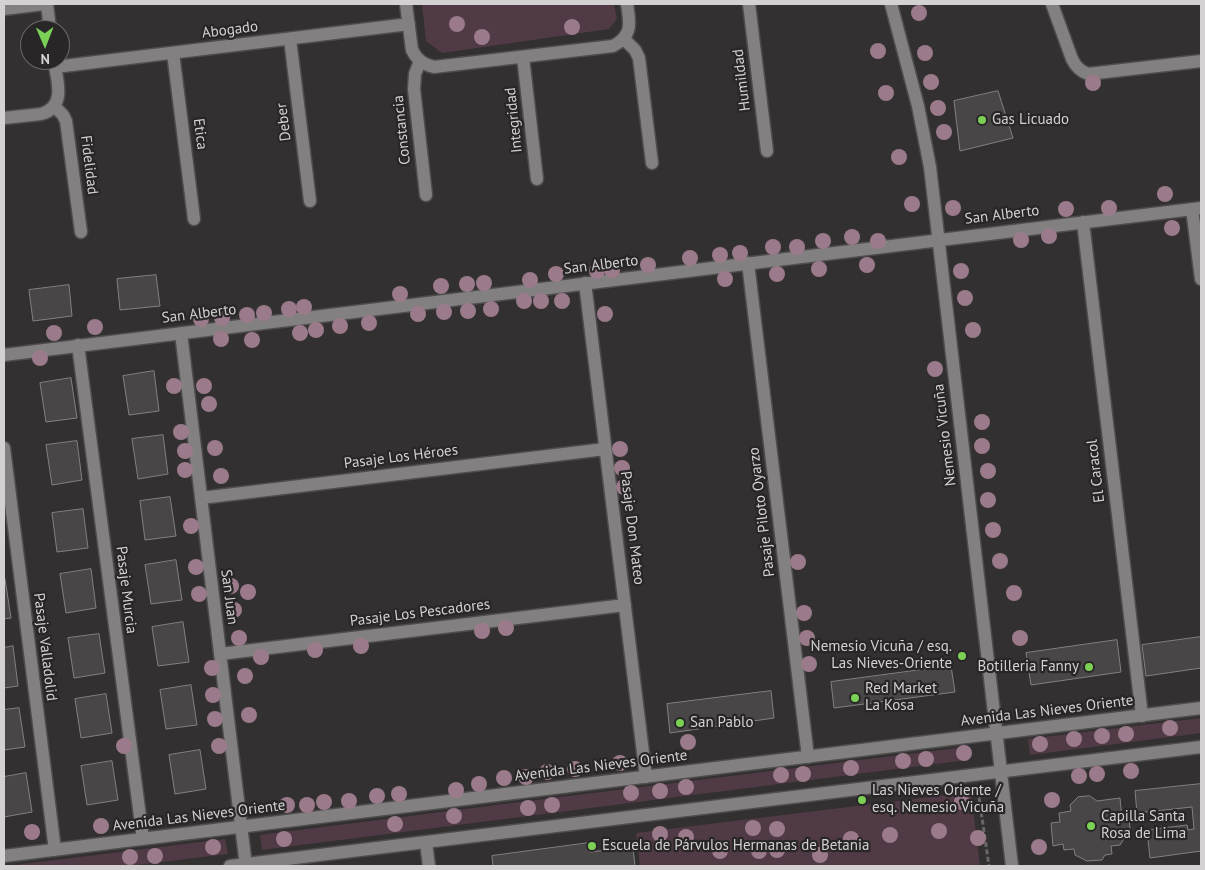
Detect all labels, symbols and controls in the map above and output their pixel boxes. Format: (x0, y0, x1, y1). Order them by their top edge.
street label: Abogado (201, 18, 259, 42)
north arrow (20, 20, 70, 70)
street label: Humildad (729, 48, 755, 112)
text: N (40, 50, 50, 68)
street label: Integridad (502, 86, 526, 154)
street label: Constancia (389, 94, 415, 166)
street label: Deber (273, 102, 295, 142)
place label: Gas Licuado (992, 111, 1069, 129)
marker: Gas Licuado (976, 114, 988, 126)
street label: Etica (189, 117, 211, 151)
street label: Fidelidad (76, 134, 102, 196)
street label: San Alberto (964, 201, 1040, 229)
street label: San Alberto (563, 251, 639, 279)
street label: San Alberto (161, 300, 237, 328)
street label: Nemesio Vicuña (930, 383, 960, 487)
street label: El Caracol (1083, 438, 1109, 504)
street label: Pasaje Los Héroes (343, 441, 459, 473)
street label: Pasaje Piloto Oyarzo (745, 446, 779, 578)
street label: Pasaje Don Mateo (616, 470, 648, 586)
street label: Pasaje Murcia (112, 545, 140, 635)
street label: San Juan (217, 568, 241, 626)
street label: Pasaje Valladolid (29, 592, 61, 702)
street label: Pasaje Los Pescadores (349, 595, 491, 631)
place label: Nemesio Vicuña / esq. Las Nieves-Oriente (811, 638, 952, 673)
marker: Nemesio Vicuña / esq. Las Nieves-Oriente (956, 650, 968, 662)
place label: Botilleria Fanny (978, 658, 1079, 676)
marker: Botilleria Fanny (1083, 661, 1095, 673)
place label: Red Market La Kosa (865, 680, 937, 715)
street label: Avenida Las Nieves Oriente (960, 691, 1134, 731)
marker: Red Market La Kosa (849, 692, 861, 704)
place label: San Pablo (690, 714, 753, 732)
marker: San Pablo (674, 717, 686, 729)
street label: Avenida Las Nieves Oriente (514, 746, 688, 786)
place label: Las Nieves Oriente / esq. Nemesio Vicuña (872, 782, 1004, 817)
marker: Las Nieves Oriente / esq. Nemesio Vicuña (856, 794, 868, 806)
street label: Avenida Las Nieves Oriente (112, 796, 286, 836)
place label: Capilla Santa Rosa de Lima (1101, 808, 1186, 843)
marker: Capilla Santa Rosa de Lima (1085, 820, 1097, 832)
place label: Escuela de Párvulos Hermanas de Betania (602, 837, 869, 855)
marker: Escuela de Párvulos Hermanas de Betania (586, 840, 598, 852)

